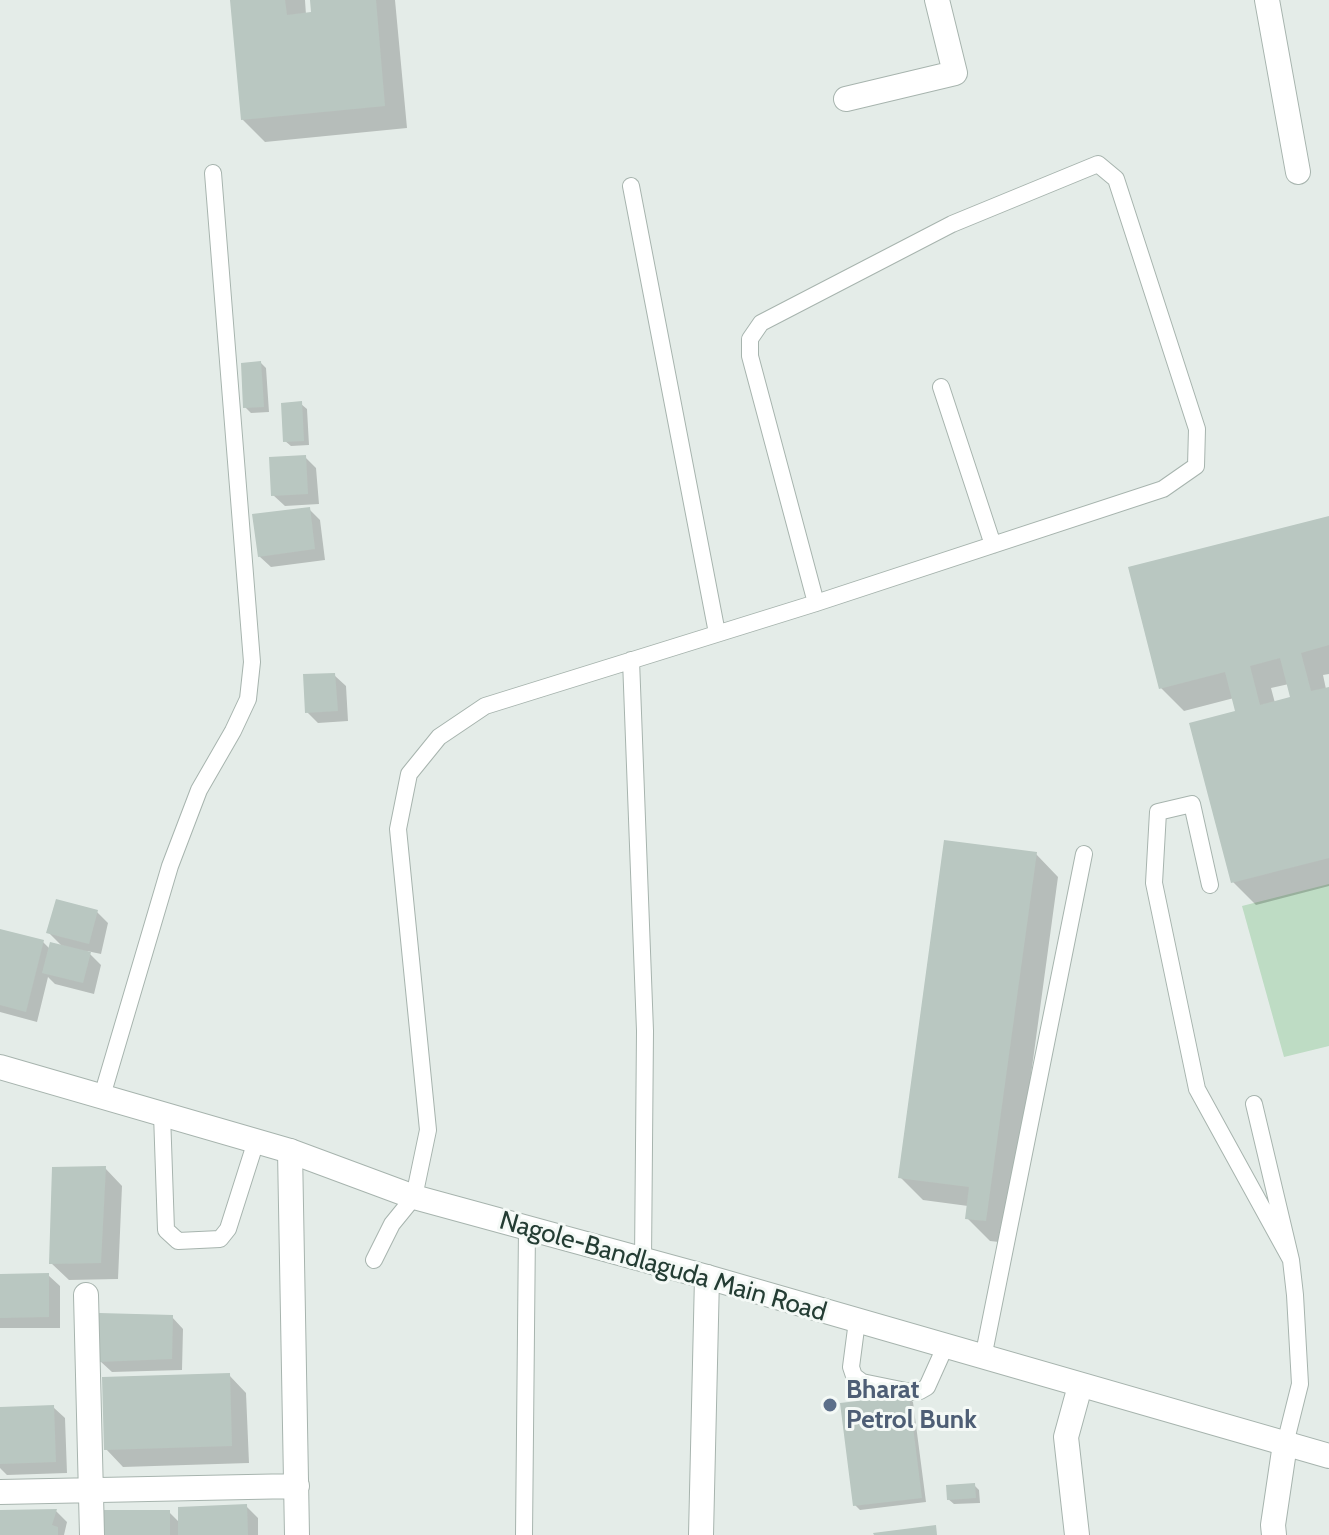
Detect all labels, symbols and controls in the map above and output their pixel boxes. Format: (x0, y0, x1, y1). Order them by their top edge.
street label: Nagole-Bandlaguda Main Road (496, 1205, 830, 1329)
place label: Bharat Petrol Bunk (846, 1374, 977, 1436)
marker: Bharat Petrol Bunk (821, 1396, 839, 1414)

